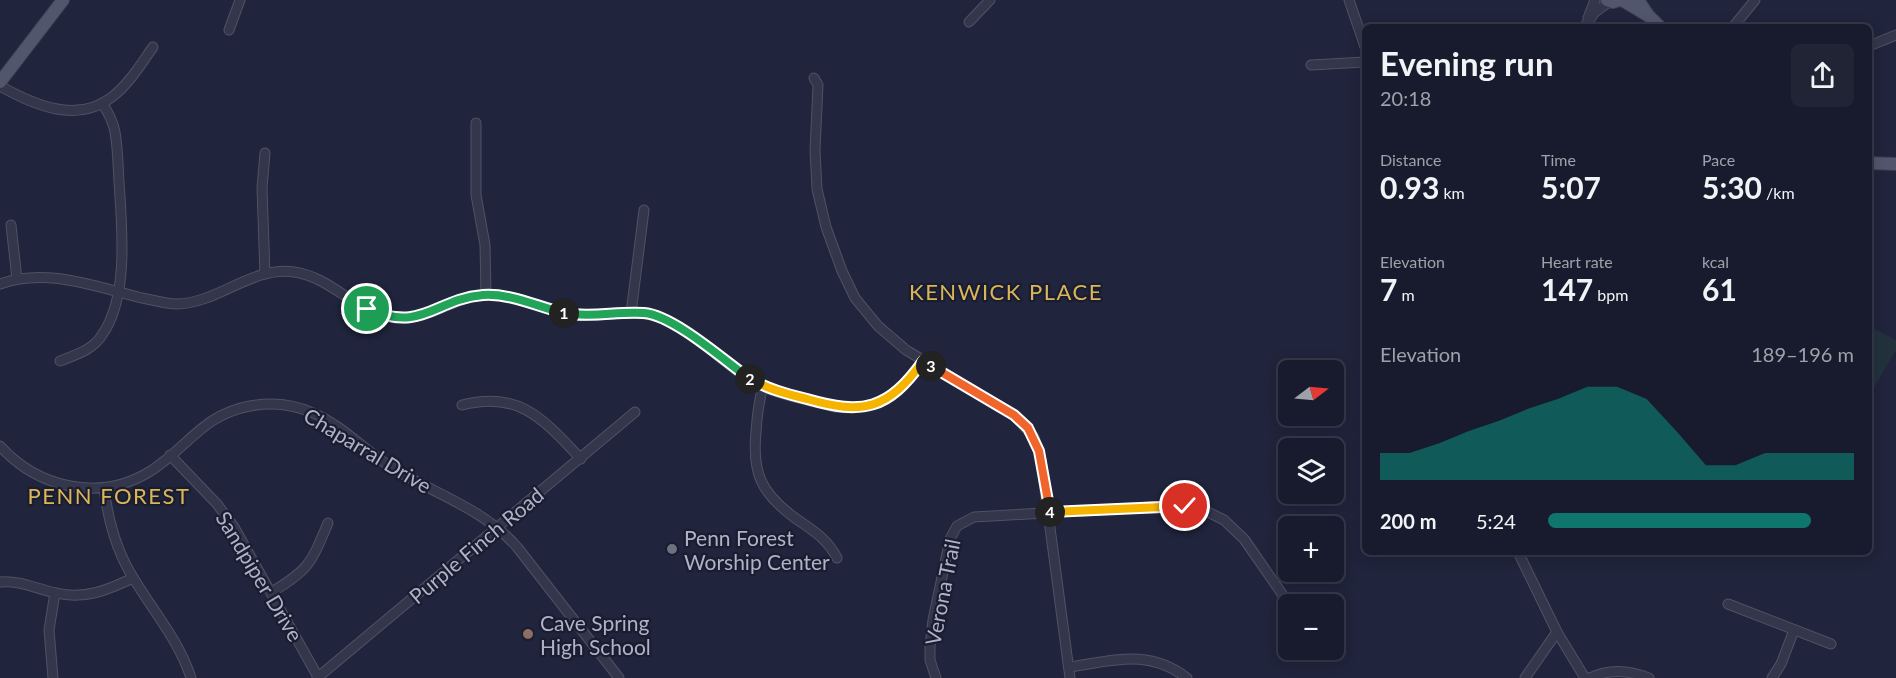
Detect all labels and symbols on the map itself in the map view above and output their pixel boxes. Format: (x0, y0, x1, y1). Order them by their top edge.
district label: KENWICK PLACE (909, 278, 1103, 305)
pin (341, 283, 392, 334)
pin: 1 (549, 298, 579, 328)
pin: 3 (916, 351, 946, 381)
north arrow (1278, 360, 1344, 426)
pin: 2 (735, 364, 765, 394)
street label: Chaparral Drive (300, 402, 436, 498)
pin (1159, 480, 1210, 531)
district label: PENN FOREST (28, 482, 190, 509)
street label: Purple Finch Road (404, 482, 548, 608)
pin: 4 (1035, 497, 1065, 527)
street label: Sandpiper Drive (211, 506, 309, 646)
place label: Penn Forest Worship Center (684, 525, 830, 574)
street label: Verona Trail (919, 537, 965, 647)
marker: Penn Forest Worship Center (665, 542, 679, 556)
place label: Cave Spring High School (540, 610, 651, 659)
marker: Cave Spring High School (521, 627, 535, 641)

